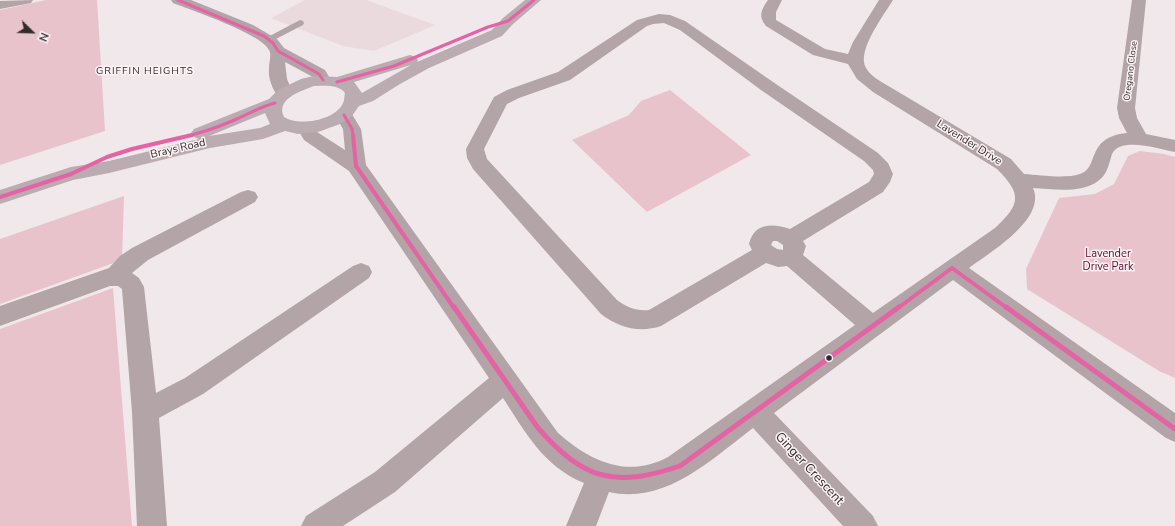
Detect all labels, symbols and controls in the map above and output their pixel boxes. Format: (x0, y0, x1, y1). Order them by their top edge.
north arrow (12, 12, 52, 52)
text: N (35, 30, 52, 44)
street label: Oregano Close (1122, 41, 1140, 101)
district label: GRIFFIN HEIGHTS (96, 66, 194, 78)
street label: Lavender Drive (934, 118, 1004, 168)
street label: Brays Road (149, 136, 207, 162)
park label: Lavender Drive Park (1083, 247, 1133, 273)
unlabelled marker (824, 353, 834, 363)
street label: Ginger Crescent (771, 429, 847, 509)

